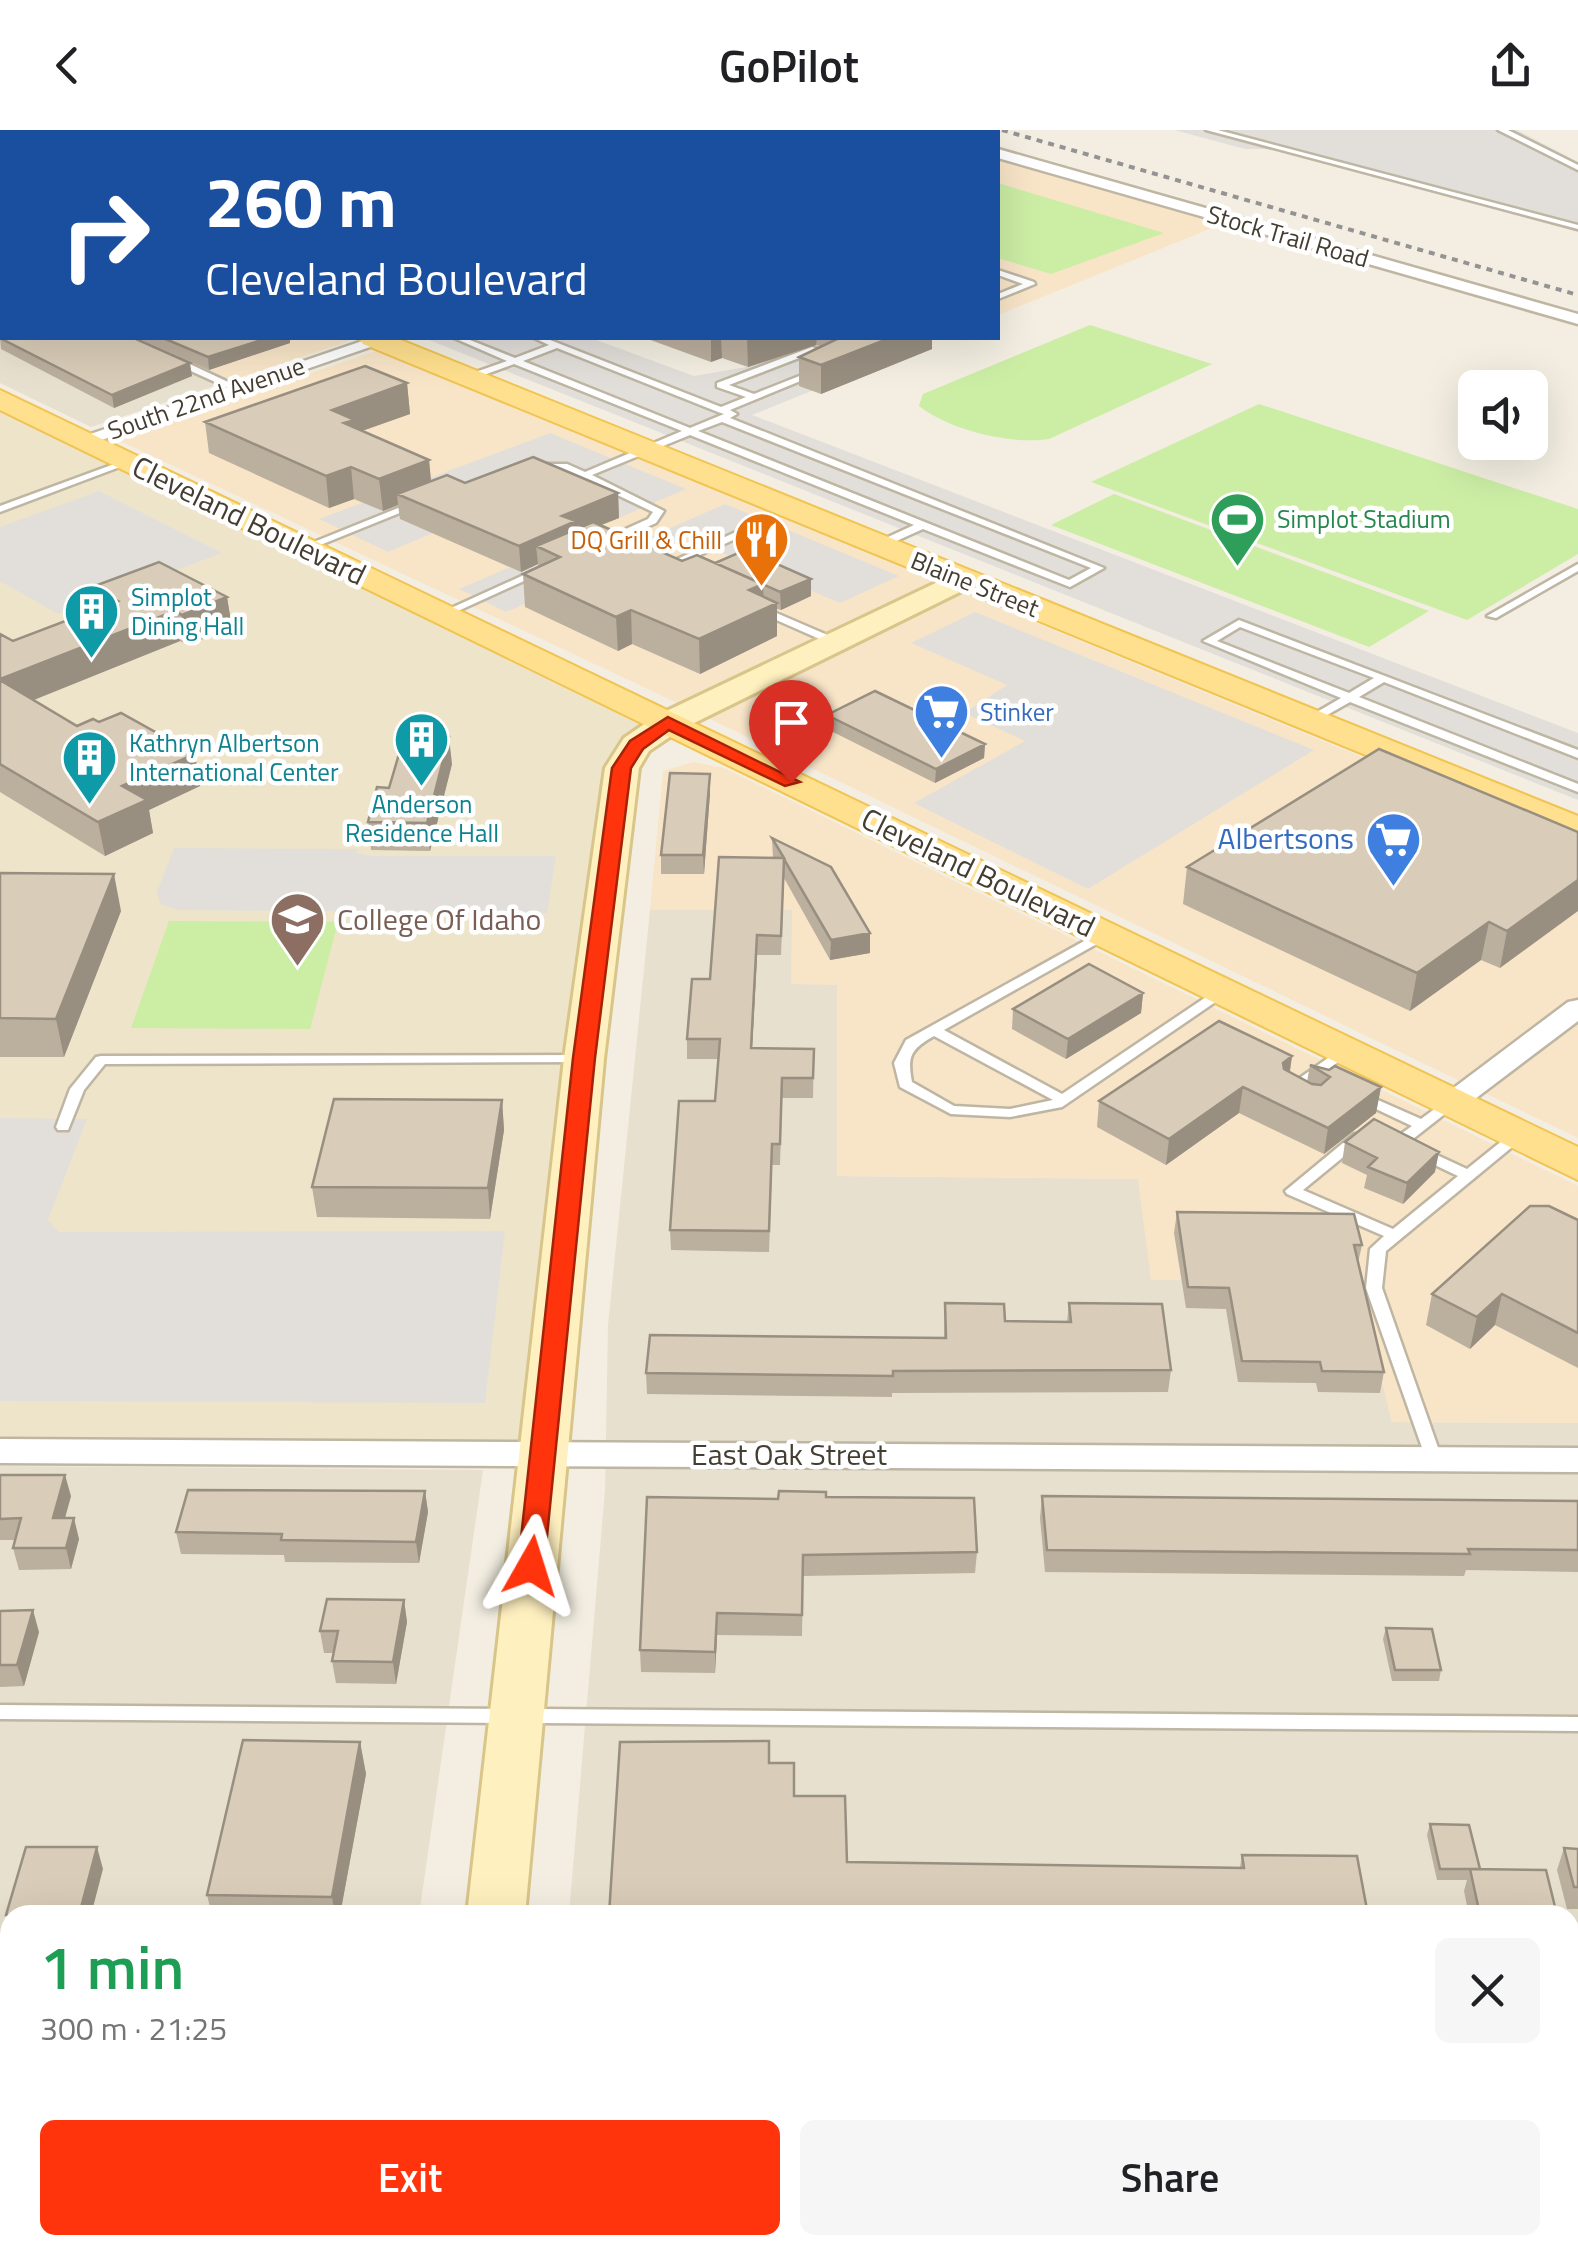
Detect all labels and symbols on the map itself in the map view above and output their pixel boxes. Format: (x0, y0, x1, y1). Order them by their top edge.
street label: Stock Trail Road (1203, 195, 1373, 277)
street label: South 22nd Avenue (102, 346, 310, 450)
street label: Cleveland Boulevard (125, 443, 374, 597)
sports icon: Simplot Stadium (1208, 489, 1268, 568)
place label: Simplot Stadium (1277, 500, 1451, 538)
restaurant icon: DQ Grill & Chill (731, 510, 791, 589)
place label: DQ Grill & Chill (571, 521, 722, 559)
street label: Blaine Street (905, 541, 1045, 627)
place label: Simplot Dining Hall (131, 578, 244, 645)
building icon: Simplot Dining Hall (62, 581, 122, 660)
pin (749, 680, 834, 783)
supermarket icon: Stinker (911, 682, 971, 761)
place label: Stinker (980, 693, 1054, 731)
building icon: Anderson Residence Hall (392, 710, 452, 789)
place label: Kathryn Albertson International Center (129, 724, 339, 791)
building icon: Kathryn Albertson International Center (60, 727, 120, 806)
place label: Anderson Residence Hall (345, 785, 499, 852)
street label: Cleveland Boulevard (854, 795, 1103, 949)
supermarket icon: Albertsons (1363, 809, 1423, 888)
place label: Albertsons (1218, 815, 1354, 861)
school or university icon: College Of Idaho (268, 890, 328, 969)
place label: College Of Idaho (337, 896, 541, 942)
street label: East Oak Street (691, 1431, 887, 1477)
position arrow (479, 1514, 583, 1618)

